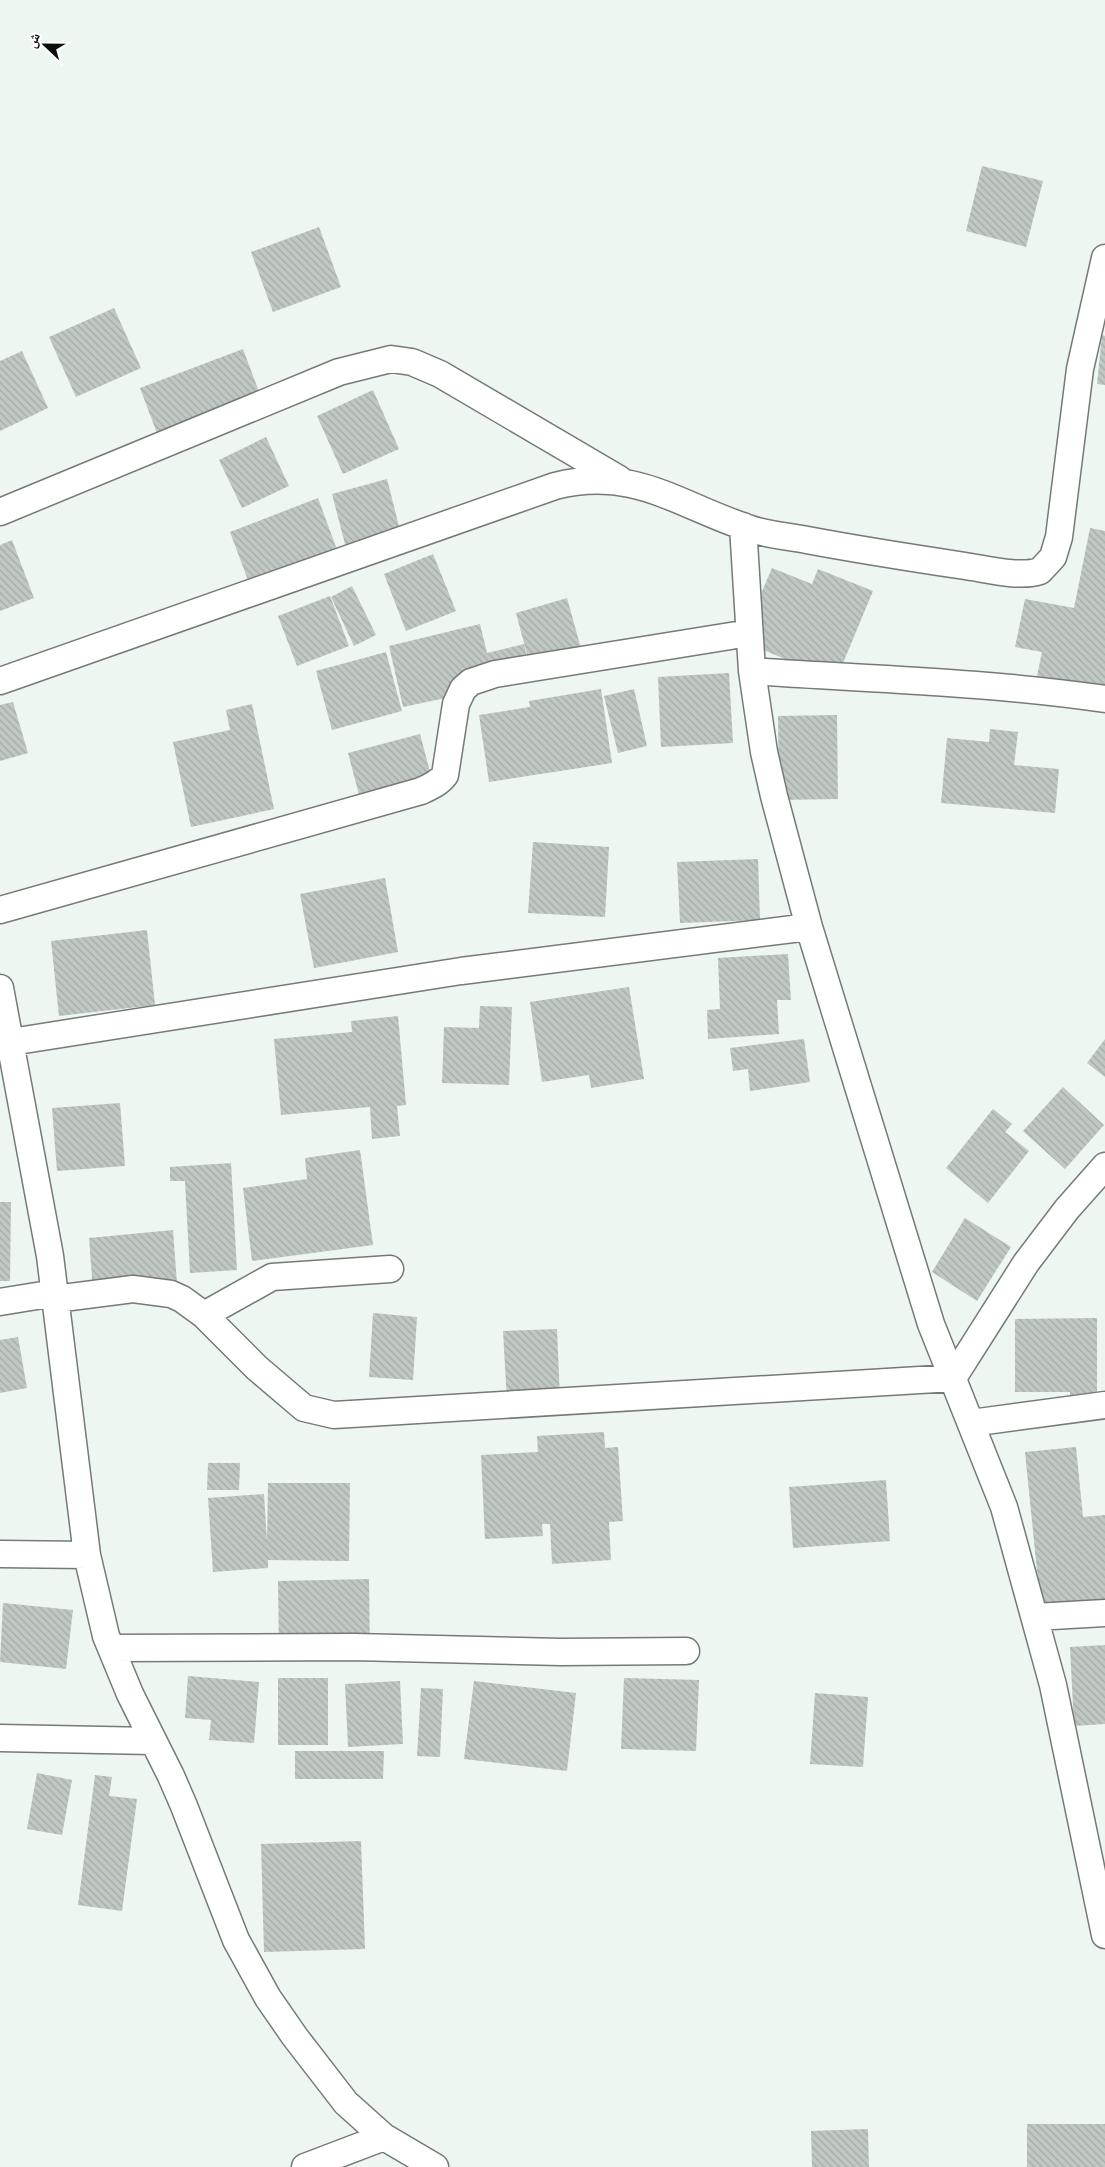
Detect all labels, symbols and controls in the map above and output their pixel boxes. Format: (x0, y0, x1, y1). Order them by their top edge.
north arrow (20, 20, 70, 70)
text: ش (23, 30, 44, 50)

